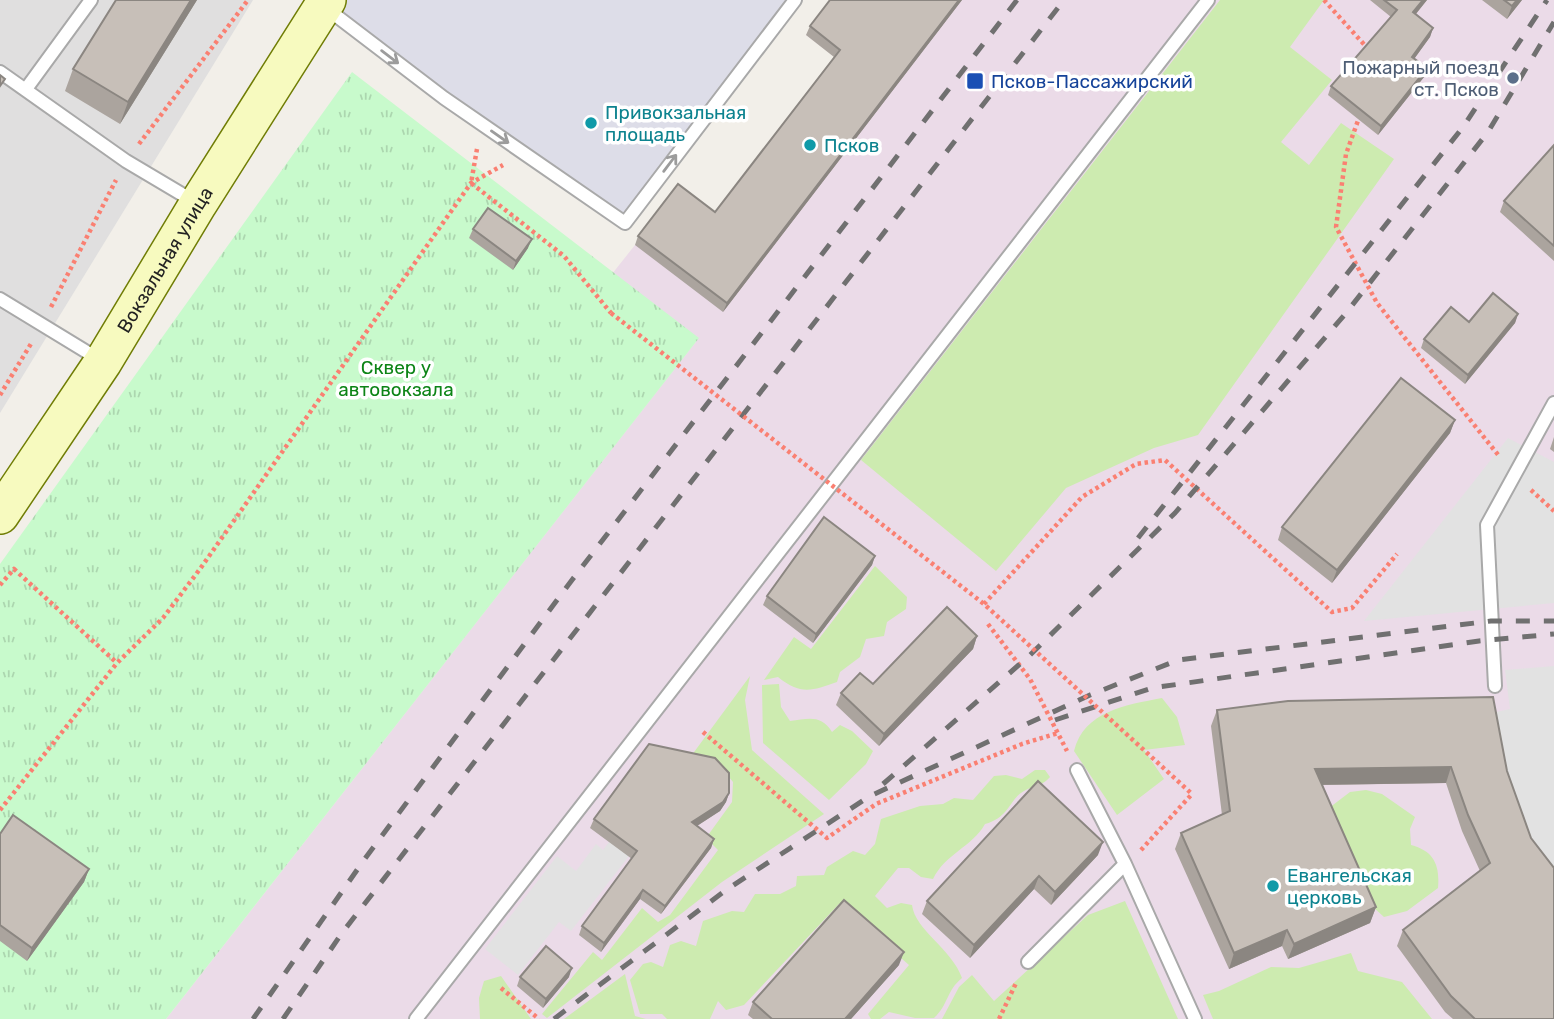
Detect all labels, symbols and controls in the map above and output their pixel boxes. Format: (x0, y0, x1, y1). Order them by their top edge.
one-way arrow (380, 49, 399, 64)
place label: Пожарный поезд ст. Псков (1342, 56, 1499, 101)
place label: Псков-Пассажирский (991, 70, 1193, 93)
marker: Пожарный поезд ст. Псков (1505, 70, 1521, 86)
marker: Псков-Пассажирский (965, 71, 985, 91)
place label: Привокзальная площадь (605, 101, 746, 146)
marker: Привокзальная площадь (583, 115, 599, 131)
one-way arrow (490, 129, 509, 144)
place label: Псков (824, 134, 879, 157)
marker: Псков (802, 137, 818, 153)
one-way arrow (663, 154, 678, 173)
street label: Вокзальная улица (112, 182, 218, 337)
park label: Сквер у автовокзала (338, 356, 454, 401)
place label: Евангельская церковь (1287, 864, 1412, 909)
marker: Евангельская церковь (1265, 878, 1281, 894)

